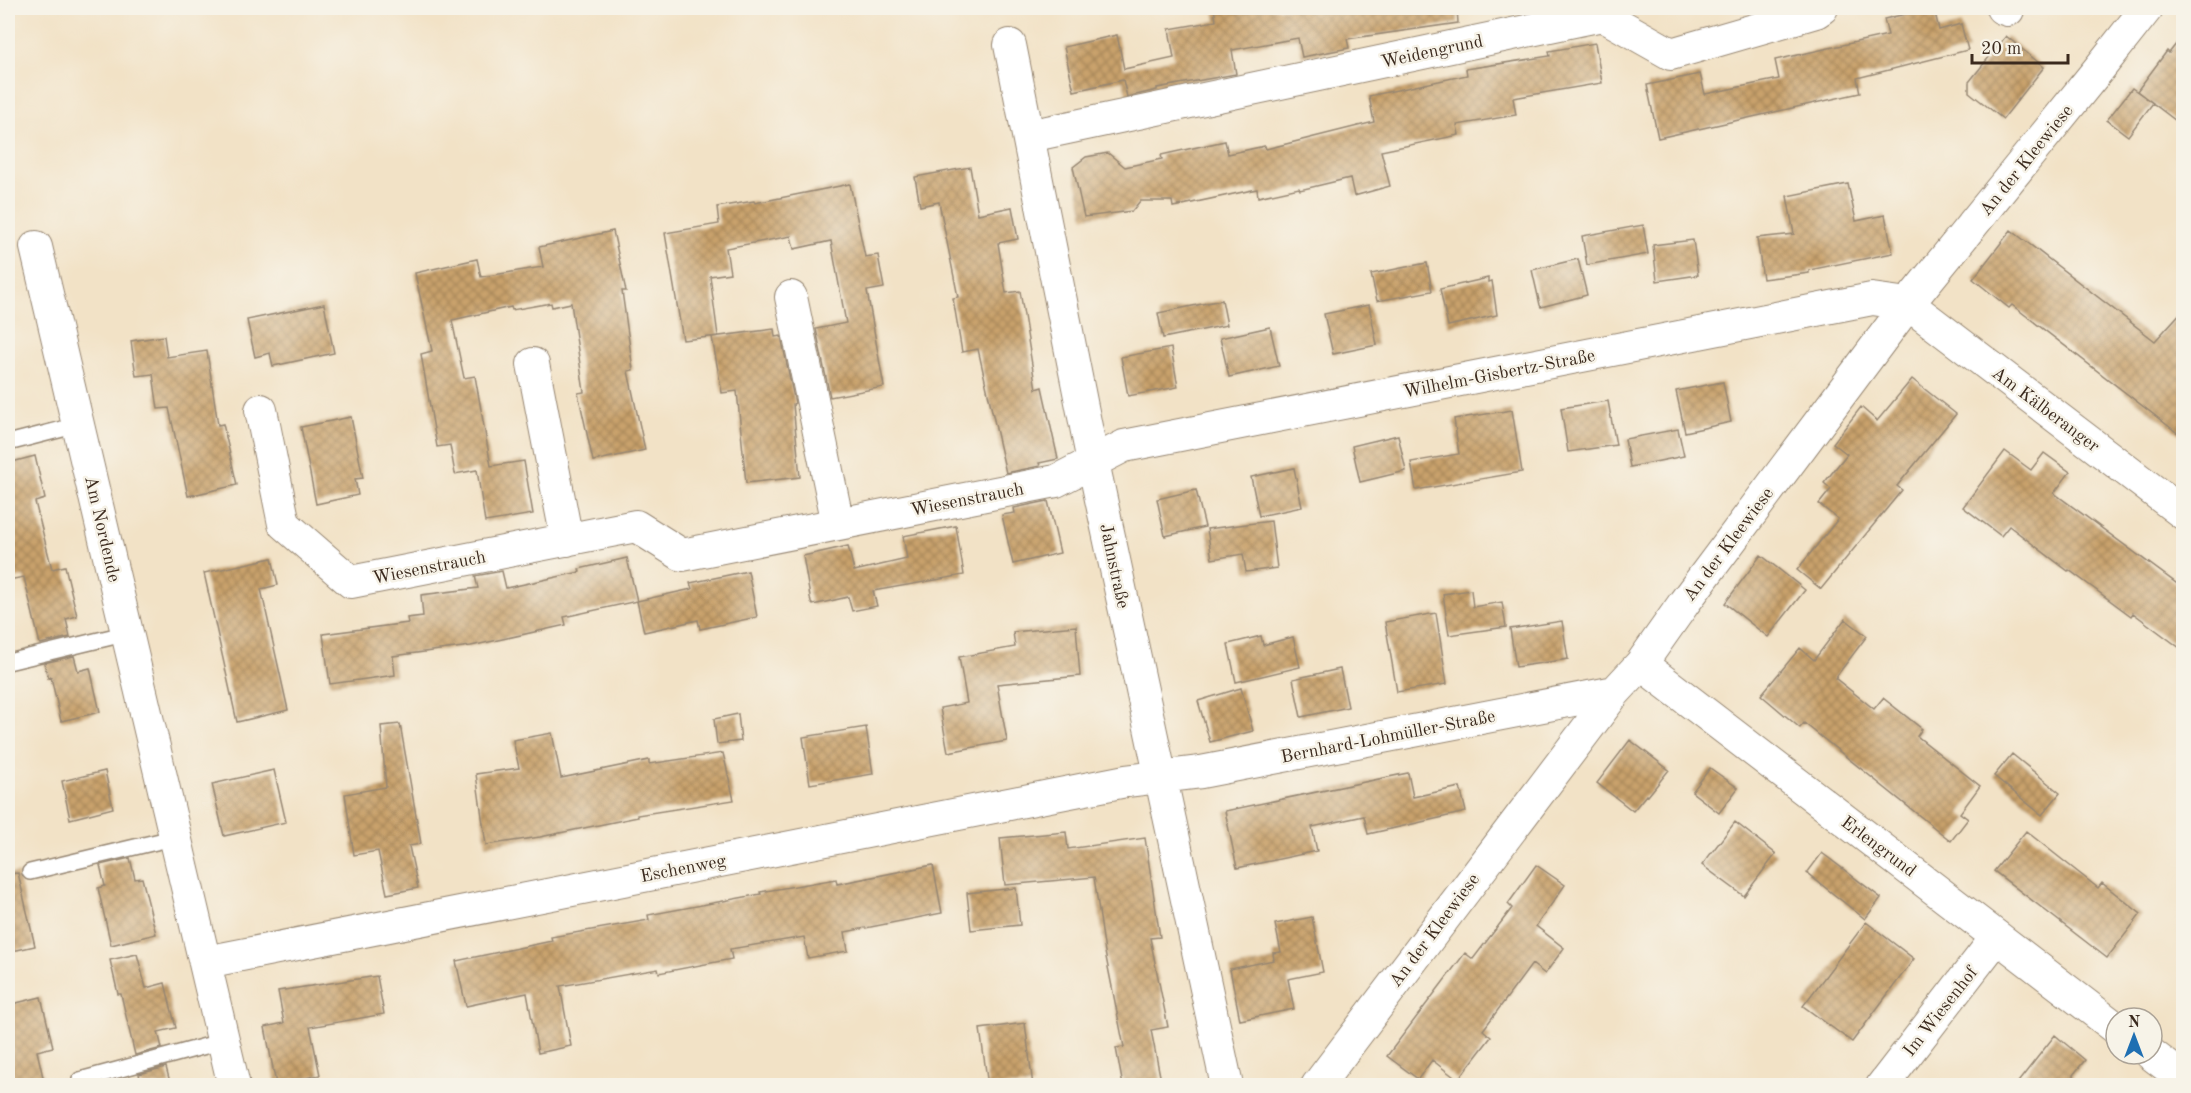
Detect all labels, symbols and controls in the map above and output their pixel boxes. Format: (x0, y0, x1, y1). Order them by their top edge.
scale bar (1972, 27, 2068, 65)
street label: Weidengrund (1380, 32, 1485, 72)
text: 20 m (1981, 40, 2021, 58)
street label: An der Kleewiese (1977, 102, 2077, 219)
street label: Wilhelm-Gisbertz-Straße (1402, 347, 1597, 401)
street label: Am Kälberanger (1988, 364, 2103, 456)
street label: Am Nordende (81, 474, 123, 584)
street label: Wiesenstrauch (909, 480, 1026, 520)
street label: An der Kleewiese (1680, 485, 1777, 605)
street label: Jahnstraße (1096, 522, 1132, 610)
street label: Wiesenstrauch (371, 548, 488, 588)
street label: Bernhard-Lohmüller-Straße (1279, 707, 1497, 767)
street label: Erlengrund (1838, 813, 1919, 881)
street label: Eschenweg (639, 852, 728, 886)
street label: An der Kleewiese (1386, 871, 1483, 991)
street label: Im Wiesenhof (1900, 963, 1982, 1060)
north arrow (2104, 1006, 2164, 1066)
text: N (2128, 1015, 2141, 1031)

